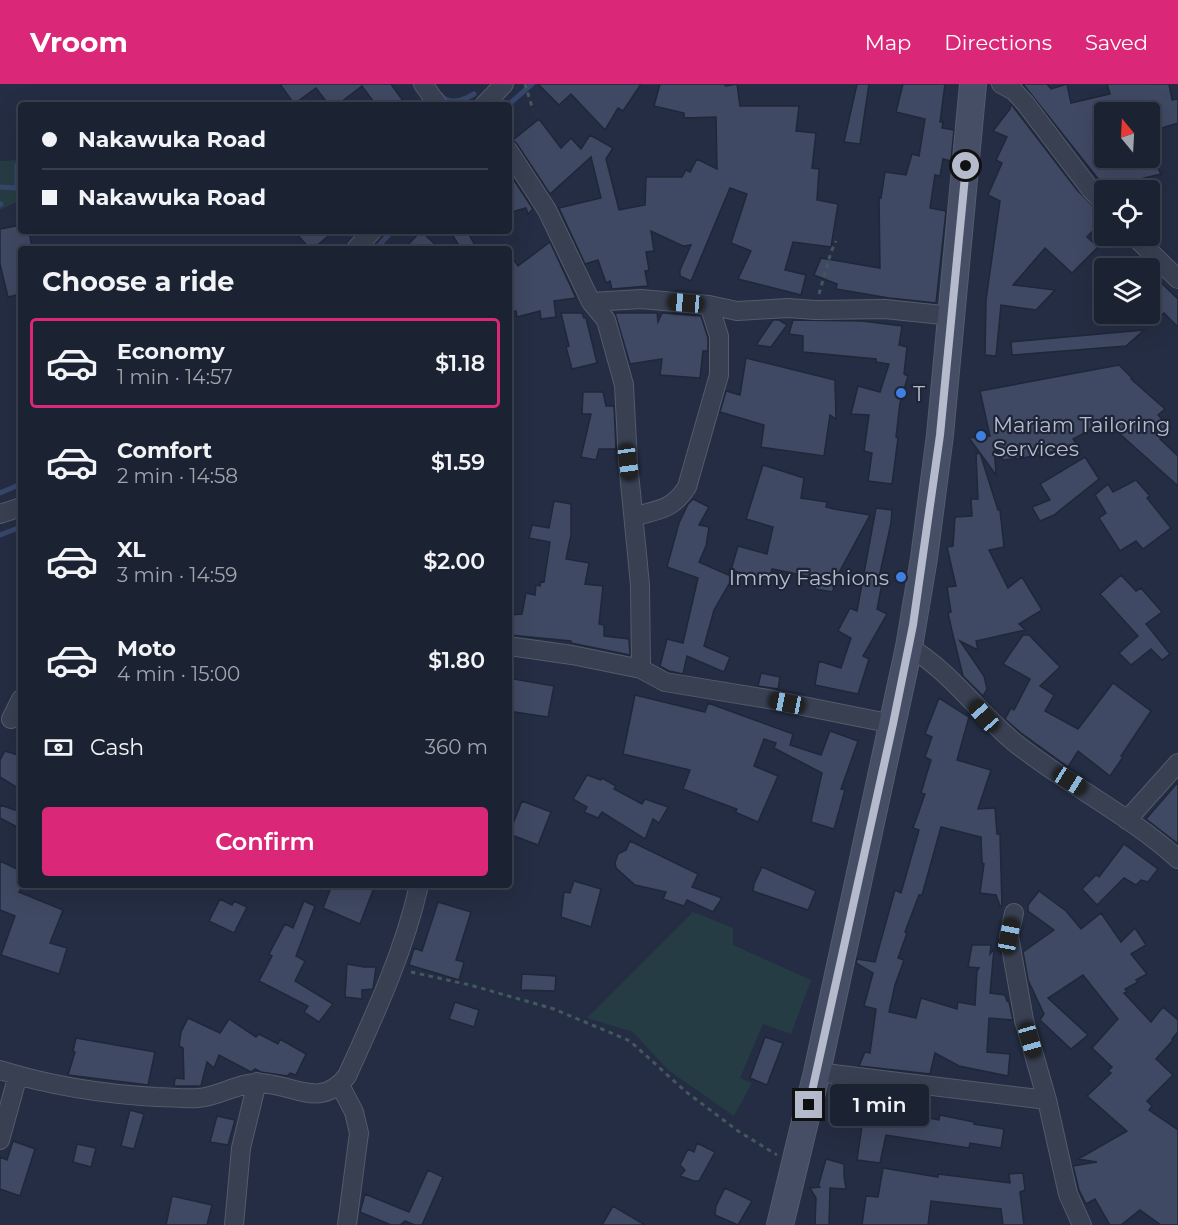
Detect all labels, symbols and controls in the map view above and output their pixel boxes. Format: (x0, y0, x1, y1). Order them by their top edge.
text: Vroom (30, 25, 128, 59)
text: Map (865, 30, 911, 55)
text: Directions (944, 30, 1052, 55)
text: Saved (1085, 30, 1148, 55)
north arrow (1094, 102, 1160, 168)
map controls (1094, 102, 1160, 324)
text: Nakawuka Road (78, 126, 266, 153)
route start (952, 152, 979, 179)
button: locate (1094, 180, 1160, 246)
text: Nakawuka Road (78, 184, 266, 211)
button: layers (1094, 258, 1160, 324)
text: Choose a ride (42, 265, 234, 298)
car (667, 292, 705, 314)
icon: car (45, 336, 99, 390)
text: Economy (117, 338, 225, 365)
text: $1.18 (435, 350, 485, 377)
text: 1 min · 14:57 (117, 365, 233, 389)
place label: T (913, 381, 925, 406)
marker: T (894, 386, 908, 400)
place label: Mariam Tailoring Services (993, 412, 1170, 461)
marker: Mariam Tailoring Services (974, 429, 988, 443)
icon: car (45, 435, 99, 489)
text: Comfort (117, 437, 212, 464)
car (617, 443, 639, 481)
text: $1.59 (431, 449, 485, 476)
text: 2 min · 14:58 (117, 464, 238, 488)
icon: car (45, 534, 99, 588)
text: XL (117, 536, 146, 563)
text: $2.00 (423, 548, 485, 575)
text: 3 min · 14:59 (117, 563, 237, 587)
place label: Immy Fashions (729, 565, 889, 590)
marker: Immy Fashions (894, 570, 908, 584)
icon: car (45, 633, 99, 687)
text: Moto (117, 635, 176, 662)
text: $1.80 (428, 647, 485, 674)
text: 4 min · 15:00 (117, 662, 240, 686)
car (768, 691, 806, 715)
car (965, 697, 1003, 735)
icon: cash (42, 731, 75, 764)
text: Cash (90, 734, 144, 761)
text: 360 m (425, 735, 488, 759)
car (1050, 764, 1090, 798)
button: Confirm (42, 807, 488, 876)
car (997, 917, 1021, 955)
car (1016, 1020, 1044, 1060)
callout: 1 min (830, 1084, 929, 1126)
route end (795, 1091, 822, 1118)
text: 1 min (853, 1093, 906, 1117)

